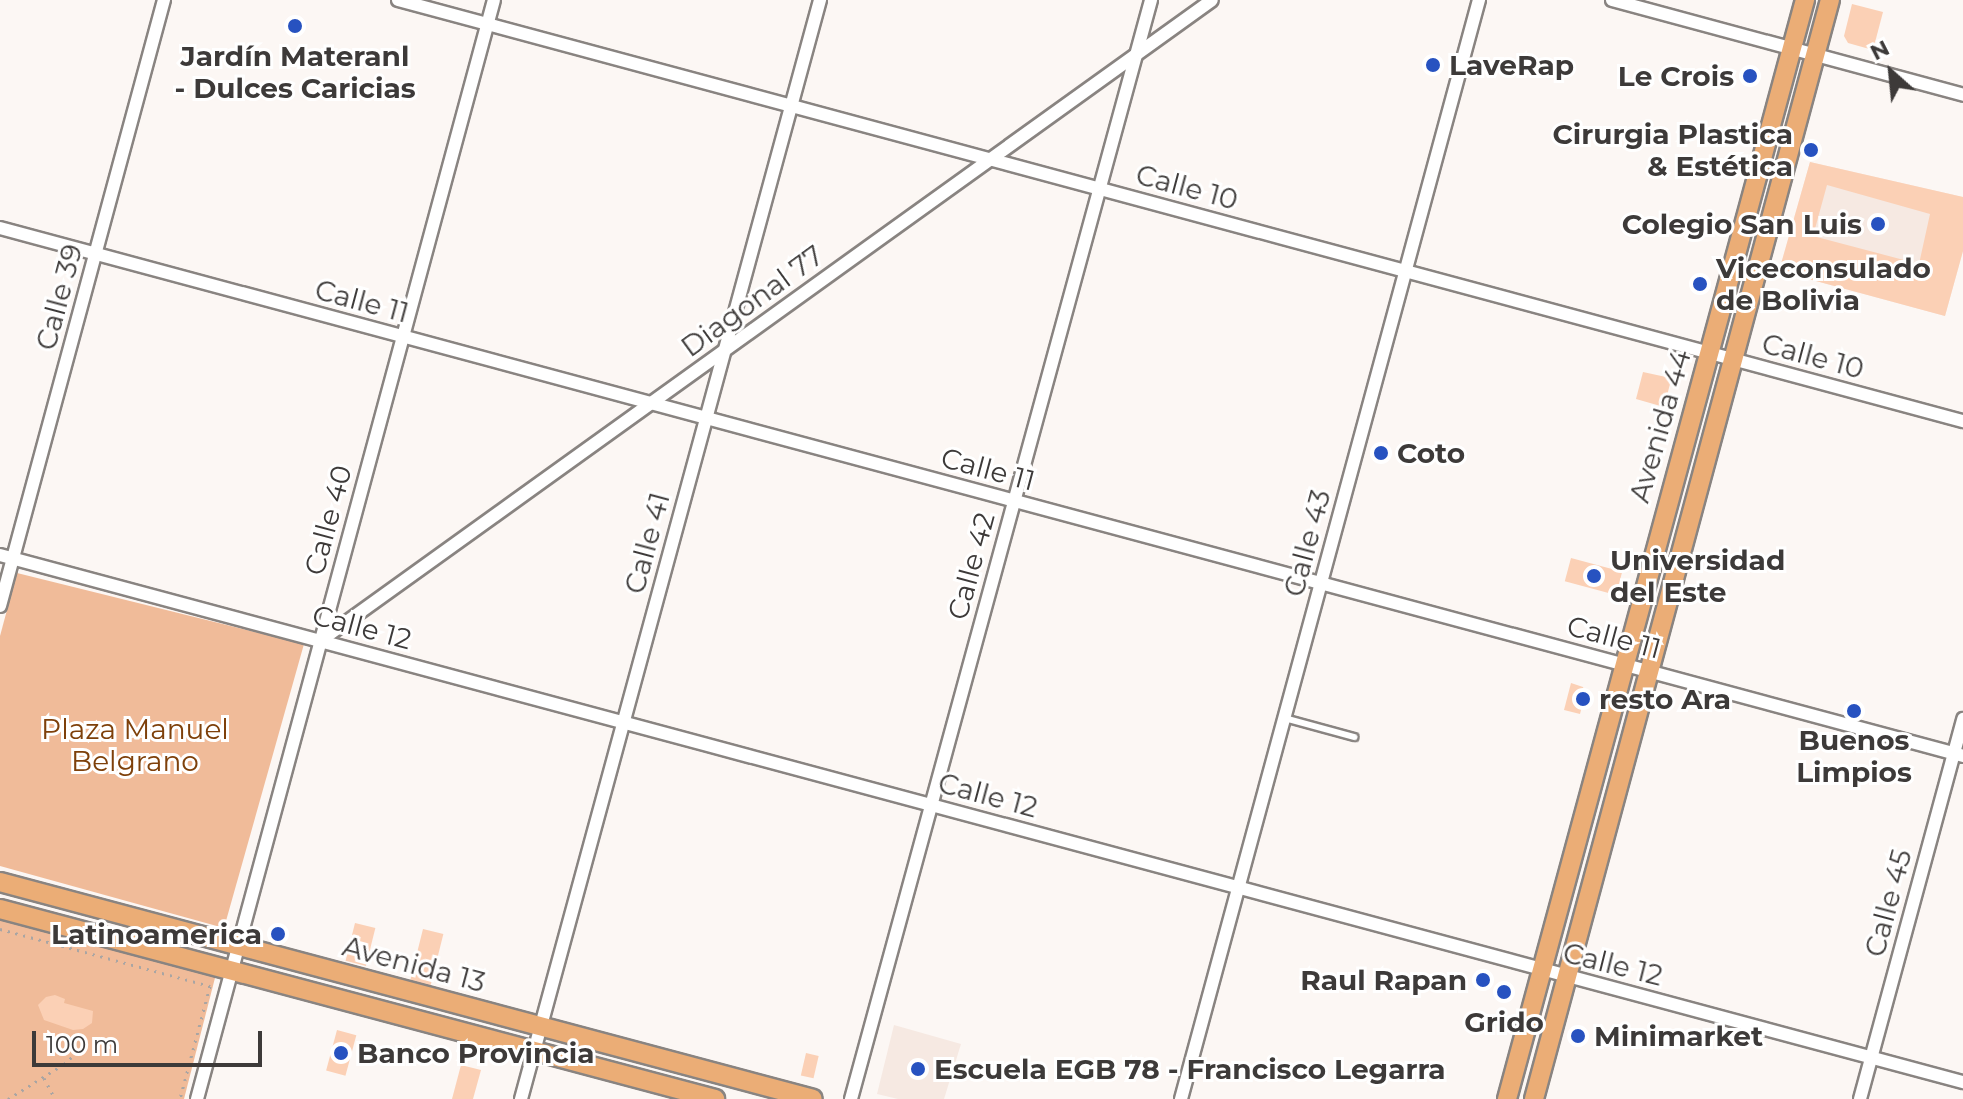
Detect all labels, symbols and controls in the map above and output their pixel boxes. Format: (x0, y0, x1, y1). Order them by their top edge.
marker: Jardín Materanl - Dulces Caricias (286, 17, 304, 35)
north arrow (1851, 32, 1931, 112)
text: N (1866, 34, 1894, 66)
place label: Jardín Materanl - Dulces Caricias (174, 39, 416, 105)
place label: LaveRap (1449, 48, 1574, 82)
marker: LaveRap (1424, 56, 1442, 74)
place label: Le Crois (1618, 59, 1734, 93)
marker: Le Crois (1741, 67, 1759, 85)
place label: Cirurgia Plastica & Estética (1552, 117, 1793, 183)
marker: Cirurgia Plastica & Estética (1800, 139, 1822, 161)
street label: Calle 10 (1132, 157, 1242, 217)
place label: Colegio San Luis (1622, 207, 1862, 241)
marker: Colegio San Luis (1869, 215, 1887, 233)
street label: Diagonal 77 (674, 238, 830, 364)
street label: Calle 39 (29, 240, 89, 354)
place label: Viceconsulado de Bolivia (1716, 251, 1931, 317)
street label: Calle 11 (311, 272, 413, 330)
marker: Viceconsulado de Bolivia (1691, 275, 1709, 293)
street label: Calle 10 (1758, 326, 1868, 386)
street label: Avenida 44 (1622, 346, 1698, 506)
place label: Coto (1397, 436, 1465, 470)
street label: Calle 11 (937, 440, 1039, 498)
marker: Coto (1372, 444, 1390, 462)
street label: Calle 40 (297, 461, 359, 579)
street label: Calle 43 (1277, 486, 1337, 600)
street label: Calle 41 (617, 489, 677, 597)
street label: Calle 42 (941, 509, 1001, 623)
place label: Universidad del Este (1610, 543, 1785, 609)
marker: Universidad del Este (1585, 567, 1603, 585)
street label: Calle 12 (309, 598, 415, 656)
street label: Calle 11 (1563, 608, 1665, 666)
place label: resto Ara (1599, 682, 1731, 716)
marker: resto Ara (1574, 690, 1592, 708)
marker: Buenos Limpios (1845, 702, 1863, 720)
park label: Plaza Manuel Belgrano (41, 712, 229, 778)
place label: Buenos Limpios (1796, 723, 1912, 789)
street label: Calle 12 (935, 766, 1041, 824)
street label: Calle 45 (1858, 846, 1918, 960)
place label: Latinoamerica (51, 917, 262, 951)
marker: Latinoamerica (269, 925, 287, 943)
street label: Avenida 13 (339, 929, 489, 999)
street label: Calle 12 (1560, 935, 1666, 993)
place label: Raul Rapan (1300, 963, 1467, 997)
marker: Raul Rapan (1474, 971, 1492, 989)
marker: Grido (1495, 983, 1513, 1001)
place label: Grido (1464, 1005, 1544, 1039)
scale bar (36, 1015, 266, 1065)
place label: Minimarket (1594, 1019, 1763, 1053)
marker: Minimarket (1569, 1027, 1587, 1045)
text: 100 m (46, 1030, 118, 1059)
place label: Banco Provincia (357, 1036, 595, 1070)
marker: Banco Provincia (332, 1044, 350, 1062)
place label: Escuela EGB 78 - Francisco Legarra (934, 1052, 1446, 1086)
marker: Escuela EGB 78 - Francisco Legarra (909, 1060, 927, 1078)

